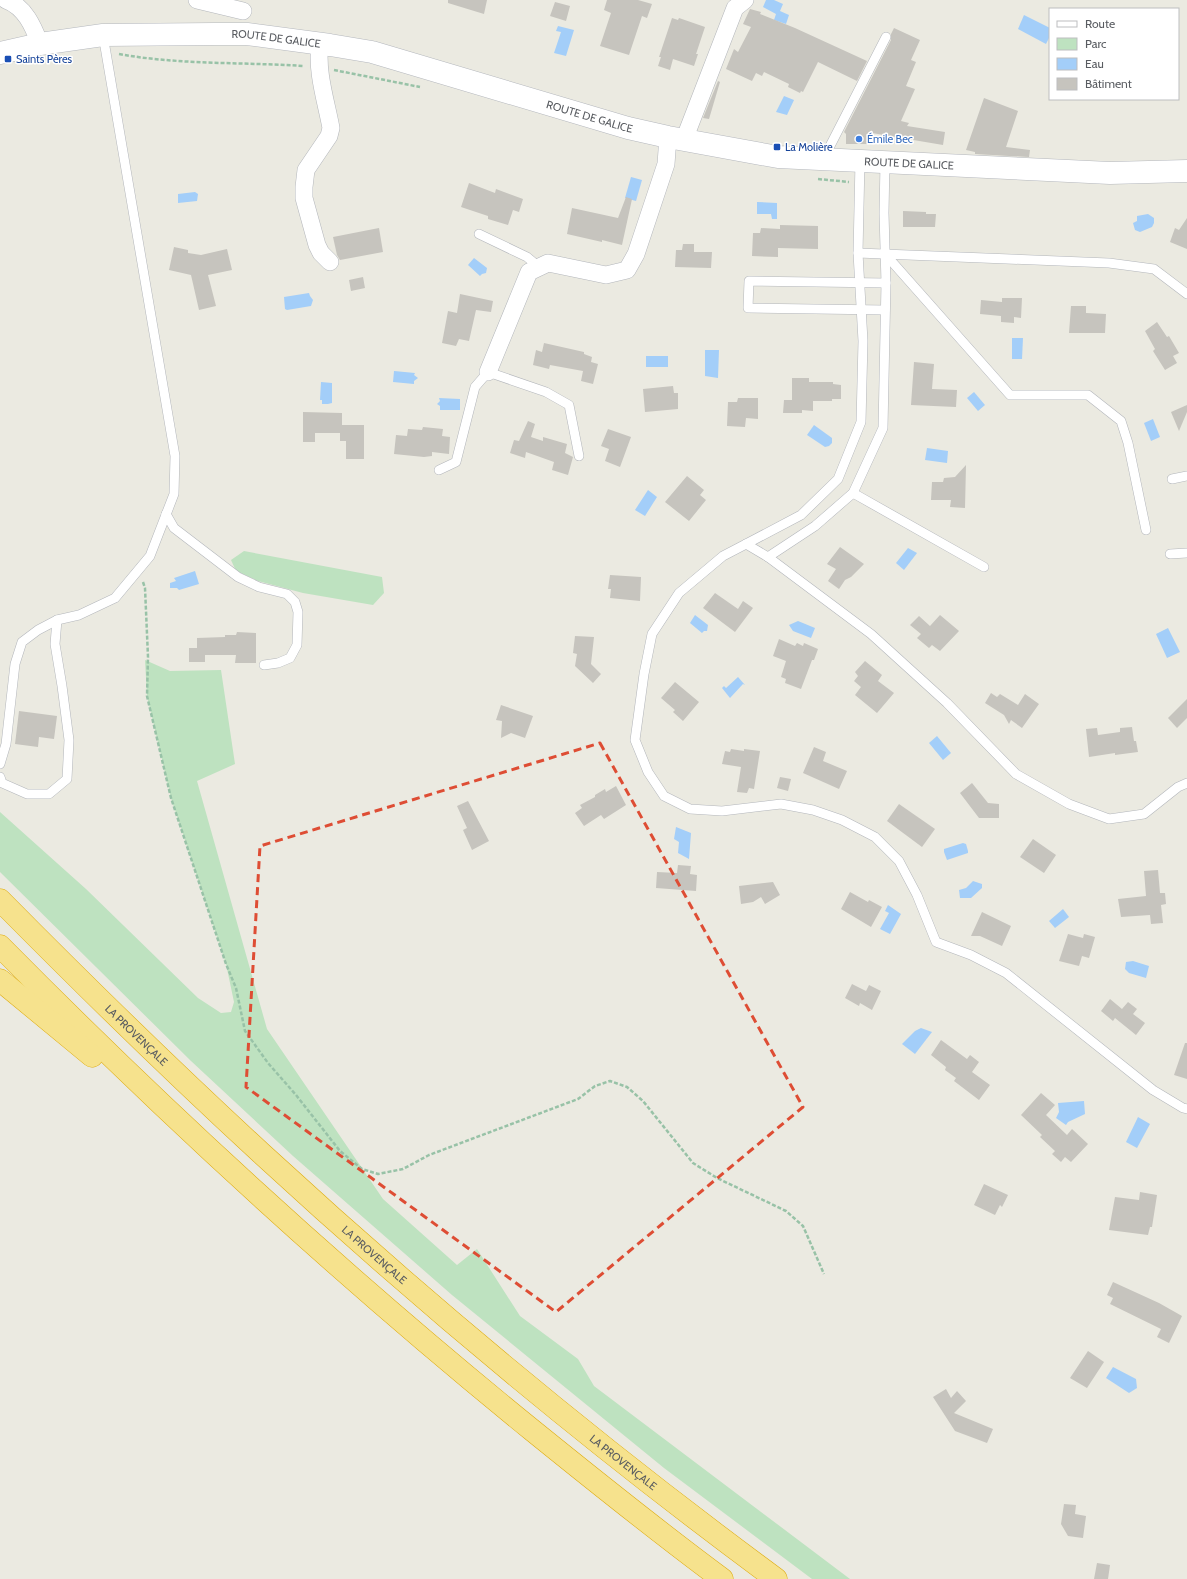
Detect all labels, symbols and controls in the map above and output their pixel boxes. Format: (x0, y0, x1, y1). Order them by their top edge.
legend (1049, 8, 1179, 100)
text: Route (1085, 16, 1115, 31)
street label: ROUTE DE GALICE (232, 27, 321, 51)
text: Parc (1085, 36, 1107, 51)
place label: Saints Pères (16, 52, 73, 66)
marker: Saints Pères (3, 54, 13, 64)
text: Eau (1085, 56, 1104, 71)
text: Bâtiment (1085, 76, 1132, 91)
street label: ROUTE DE GALICE (545, 97, 634, 136)
place label: Émile Bec (867, 132, 913, 146)
marker: Émile Bec (854, 134, 864, 144)
place label: La Molière (785, 140, 833, 154)
marker: La Molière (772, 142, 782, 152)
street label: ROUTE DE GALICE (864, 154, 954, 172)
street label: LA PROVENÇALE (102, 1002, 171, 1069)
street label: LA PROVENÇALE (339, 1223, 410, 1287)
street label: LA PROVENÇALE (587, 1431, 660, 1493)

